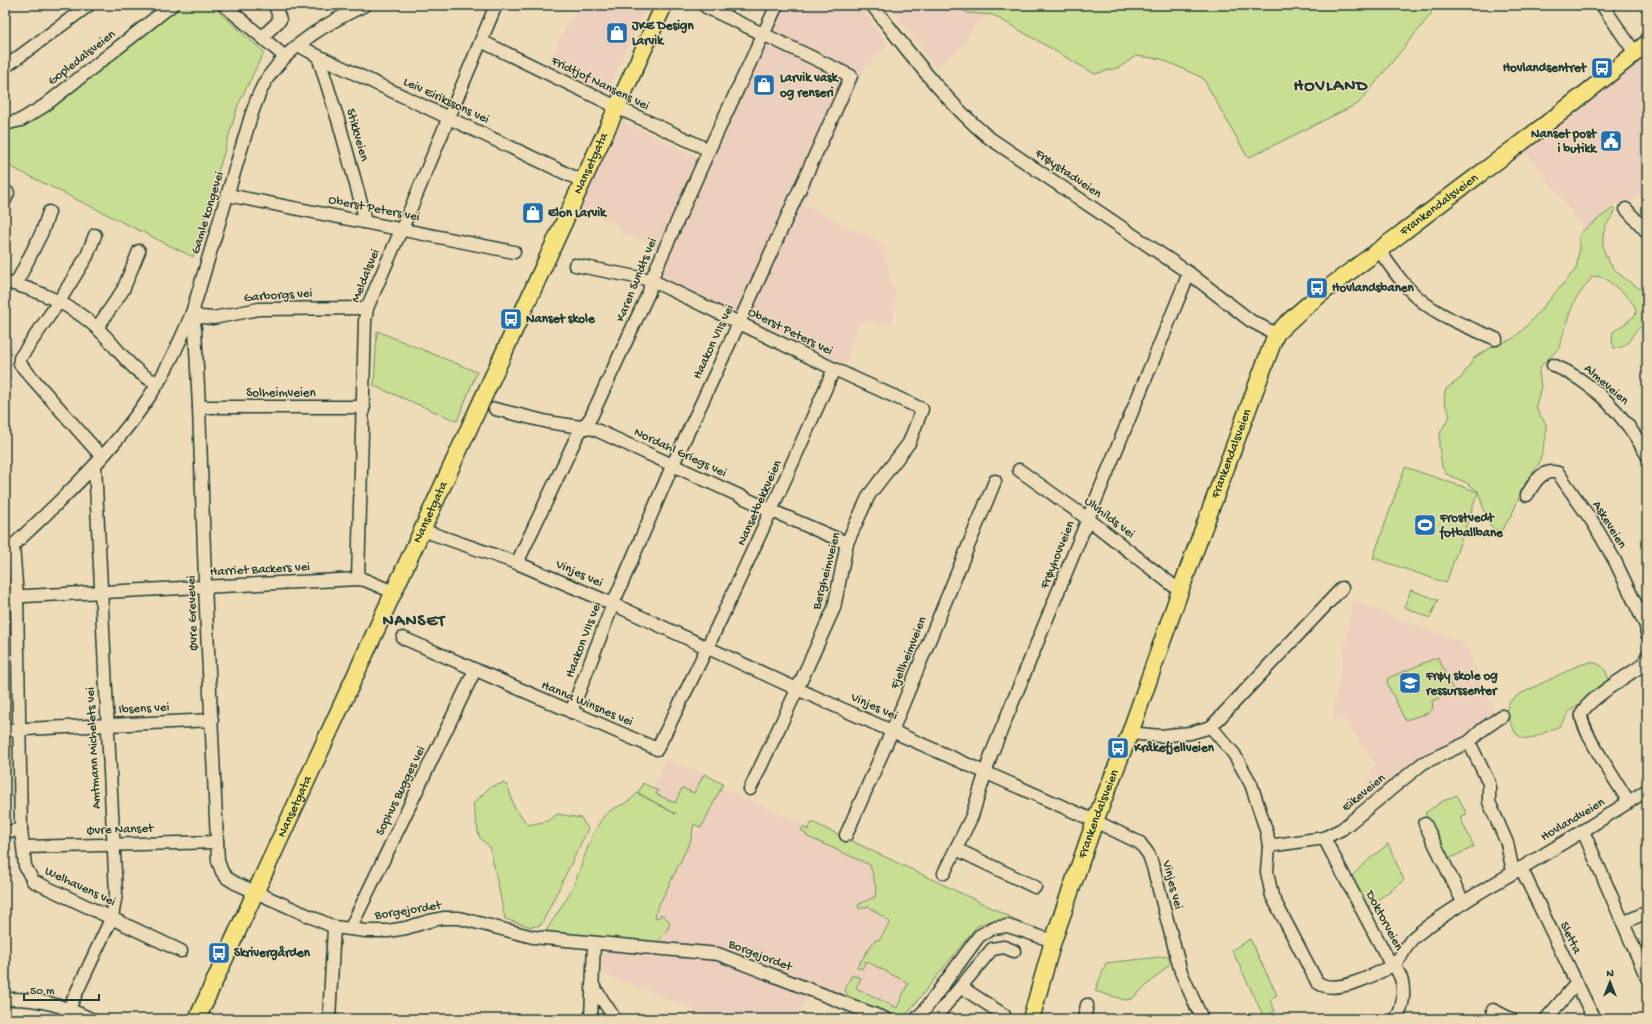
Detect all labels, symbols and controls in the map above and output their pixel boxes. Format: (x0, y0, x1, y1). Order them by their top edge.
place label: JKE Design Larvik (631, 19, 694, 49)
shop icon: JKE Design Larvik (604, 20, 630, 46)
street label: Gopledalsveien (45, 26, 119, 89)
street label: Fridtjof Nansens vei (548, 53, 652, 114)
bus stop icon: Hovlandsentret (1589, 55, 1615, 81)
place label: Hovlandsentret (1503, 61, 1588, 76)
place label: Larvik vask og renseri (779, 71, 840, 101)
shop icon: Larvik vask og renseri (751, 72, 777, 98)
street label: Leiv Eirikssons vei (401, 75, 491, 127)
district label: HOVLAND (1294, 77, 1368, 97)
street label: Stikkveien (342, 107, 372, 164)
place label: Nanset post i butikk (1531, 127, 1598, 157)
public building icon: Nanset post i butikk (1598, 128, 1624, 154)
street label: Nansetgata (570, 130, 612, 196)
street label: Frøystadveien (1031, 146, 1105, 202)
street label: Gamle kongevei (188, 170, 228, 256)
street label: Frankendalsveien (1396, 170, 1482, 240)
street label: Oberst Peters vei (327, 193, 421, 225)
shop icon: Elon Larvik (520, 200, 546, 226)
place label: Elon Larvik (548, 206, 608, 221)
street label: Karen Sundts vei (613, 236, 661, 324)
street label: Meldalsvei (348, 247, 384, 305)
bus stop icon: Hovlandsbanen (1304, 275, 1330, 301)
place label: Hovlandsbanen (1332, 281, 1415, 296)
street label: Garborgs vei (243, 286, 313, 306)
street label: Haakon VIIs vei (690, 302, 738, 382)
street label: Oberst Peters vei (745, 305, 835, 359)
bus stop icon: Nanset skole (498, 306, 524, 332)
place label: Nanset skole (526, 312, 596, 327)
street label: Almeveien (1580, 361, 1632, 409)
street label: Solheimveien (246, 386, 317, 401)
street label: Frankendalsveien (1207, 406, 1255, 501)
street label: Nordahl Griegs vei (631, 425, 729, 481)
street label: Nansetbekkveien (734, 457, 786, 548)
street label: Nansetgata (410, 478, 451, 545)
street label: Ulvhilds vei (1081, 494, 1137, 542)
street label: Askeveien (1589, 499, 1630, 552)
place label: Frostvedt fotballbane (1439, 511, 1504, 541)
sports icon: Frostvedt fotballbane (1412, 512, 1438, 538)
street label: Frøyhovveien (1037, 518, 1079, 592)
street label: Bergheimveien (809, 530, 845, 612)
street label: Vinjes vei (552, 557, 605, 591)
street label: Harriet Backers vei (210, 560, 311, 580)
street label: Øvre Grevevei (184, 575, 202, 651)
street label: Haakon VIIs vei (563, 600, 605, 680)
district label: NANSET (382, 612, 446, 632)
street label: Fjellheimveien (887, 614, 931, 692)
place label: Frøy skole og ressurssenter (1425, 669, 1498, 699)
school or university icon: Frøy skole og ressurssenter (1397, 670, 1423, 696)
street label: Hanna Winsnes vei (539, 678, 635, 730)
street label: Amtmann Michelets vei (83, 686, 105, 809)
street label: Vinjes vei (847, 690, 900, 724)
street label: Ibsens vei (118, 700, 170, 718)
bus stop icon: Kråkefjellveien (1105, 735, 1131, 761)
place label: Kråkefjellveien (1133, 740, 1215, 756)
street label: Sophus Bugges vei (373, 744, 429, 838)
street label: Frankendalsveien (1075, 766, 1123, 861)
street label: Eikeveien (1339, 770, 1389, 815)
street label: Nansetgata (274, 773, 316, 840)
street label: Hovlandveien (1538, 795, 1608, 845)
street label: Øvre Nanset (86, 821, 155, 839)
street label: Vinjes vei (1158, 858, 1186, 911)
street label: Welhavens vei (42, 864, 118, 910)
street label: Doktorveien (1361, 888, 1406, 954)
street label: Borgejordet (373, 898, 444, 924)
street label: Sletta (1556, 920, 1584, 957)
street label: Borgejordet (725, 937, 795, 976)
bus stop icon: Skrivergården (206, 940, 232, 966)
place label: Skrivergården (234, 945, 311, 961)
north arrow (1590, 962, 1630, 1002)
text: N (1606, 968, 1614, 980)
scale bar (24, 976, 99, 1002)
text: 50 m (30, 985, 55, 999)

